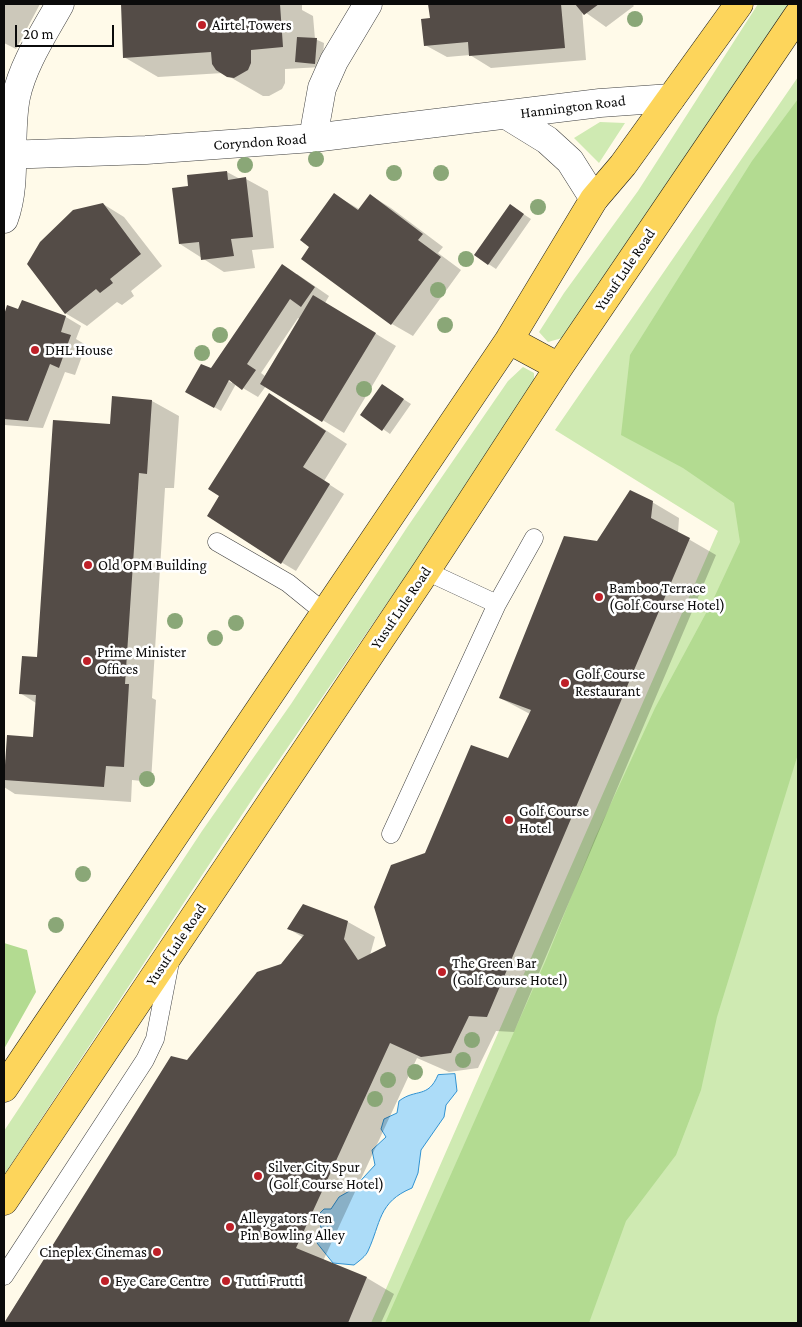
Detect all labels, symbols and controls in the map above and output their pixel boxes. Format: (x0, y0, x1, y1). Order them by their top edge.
scale bar (18, 15, 116, 47)
place label: Airtel Towers (212, 16, 292, 34)
marker: Airtel Towers (196, 19, 208, 31)
text: 20 m (23, 26, 54, 42)
street label: Hannington Road (519, 92, 627, 122)
street label: Coryndon Road (213, 130, 307, 154)
street label: Yusuf Lule Road (591, 225, 659, 315)
place label: DHL House (45, 341, 113, 359)
marker: DHL House (29, 344, 41, 356)
place label: Old OPM Building (98, 556, 207, 574)
marker: Old OPM Building (82, 559, 94, 571)
street label: Yusuf Lule Road (367, 563, 435, 653)
place label: Bamboo Terrace (Golf Course Hotel) (609, 579, 725, 614)
marker: Bamboo Terrace (Golf Course Hotel) (593, 591, 605, 603)
place label: Prime Minister Offices (97, 643, 186, 678)
marker: Prime Minister Offices (81, 655, 93, 667)
place label: Golf Course Restaurant (575, 665, 645, 700)
marker: Golf Course Restaurant (559, 677, 571, 689)
place label: Golf Course Hotel (519, 802, 589, 837)
marker: Golf Course Hotel (503, 814, 515, 826)
street label: Yusuf Lule Road (142, 900, 210, 990)
place label: The Green Bar (Golf Course Hotel) (452, 954, 568, 989)
marker: The Green Bar (Golf Course Hotel) (436, 966, 448, 978)
place label: Silver City Spur (Golf Course Hotel) (268, 1158, 384, 1193)
marker: Silver City Spur (Golf Course Hotel) (252, 1170, 264, 1182)
place label: Alleygators Ten Pin Bowling Alley (240, 1209, 345, 1244)
marker: Alleygators Ten Pin Bowling Alley (224, 1221, 236, 1233)
place label: Cineplex Cinemas (39, 1243, 147, 1261)
marker: Cineplex Cinemas (151, 1246, 163, 1258)
place label: Eye Care Centre (115, 1272, 209, 1290)
place label: Tutti Frutti (236, 1272, 303, 1290)
marker: Eye Care Centre (99, 1275, 111, 1287)
marker: Tutti Frutti (220, 1275, 232, 1287)

